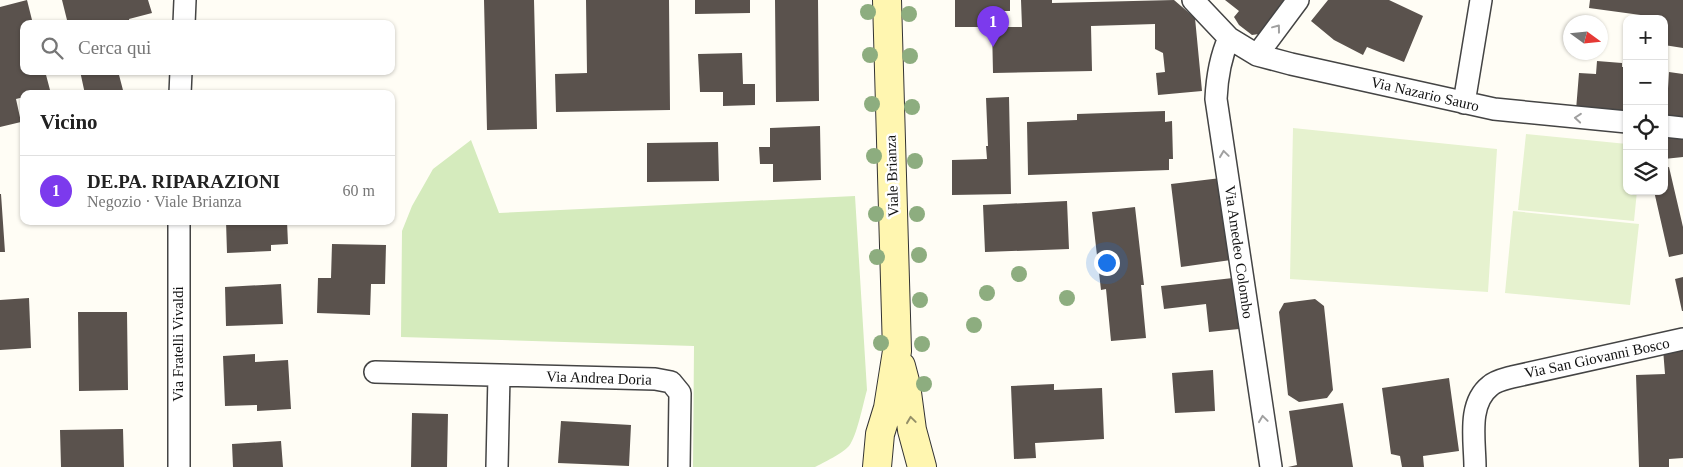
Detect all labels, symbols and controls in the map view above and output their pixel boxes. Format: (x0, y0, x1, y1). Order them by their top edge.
pin: 1 (977, 6, 1009, 47)
north arrow (1563, 15, 1608, 60)
map controls (1623, 15, 1668, 195)
button: + (1623, 15, 1668, 60)
search box (20, 20, 395, 75)
one-way arrow (1271, 24, 1280, 34)
icon: search (38, 34, 66, 62)
text: Cerca qui (78, 37, 151, 58)
button: − (1623, 60, 1668, 105)
street label: Via Nazario Sauro (1369, 74, 1481, 114)
button: locate (1623, 105, 1668, 150)
text: Vicino (40, 110, 98, 134)
one-way arrow (1574, 112, 1582, 123)
street label: Viale Brianza (883, 134, 901, 217)
one-way arrow (1219, 150, 1230, 158)
button: layers (1623, 150, 1668, 195)
text: DE.PA. RIPARAZIONI (87, 171, 280, 192)
text: 1 (52, 182, 60, 199)
text: 60 m (343, 182, 375, 199)
street label: Via Amedeo Colombo (1222, 184, 1256, 320)
text: Negozio · Viale Brianza (87, 193, 242, 210)
your location (1094, 250, 1120, 276)
street label: Via Fratelli Vivaldi (170, 286, 186, 402)
street label: Via San Giovanni Bosco (1523, 335, 1671, 381)
street label: Via Andrea Doria (546, 368, 652, 388)
one-way arrow (1259, 414, 1269, 423)
one-way arrow (906, 415, 917, 423)

